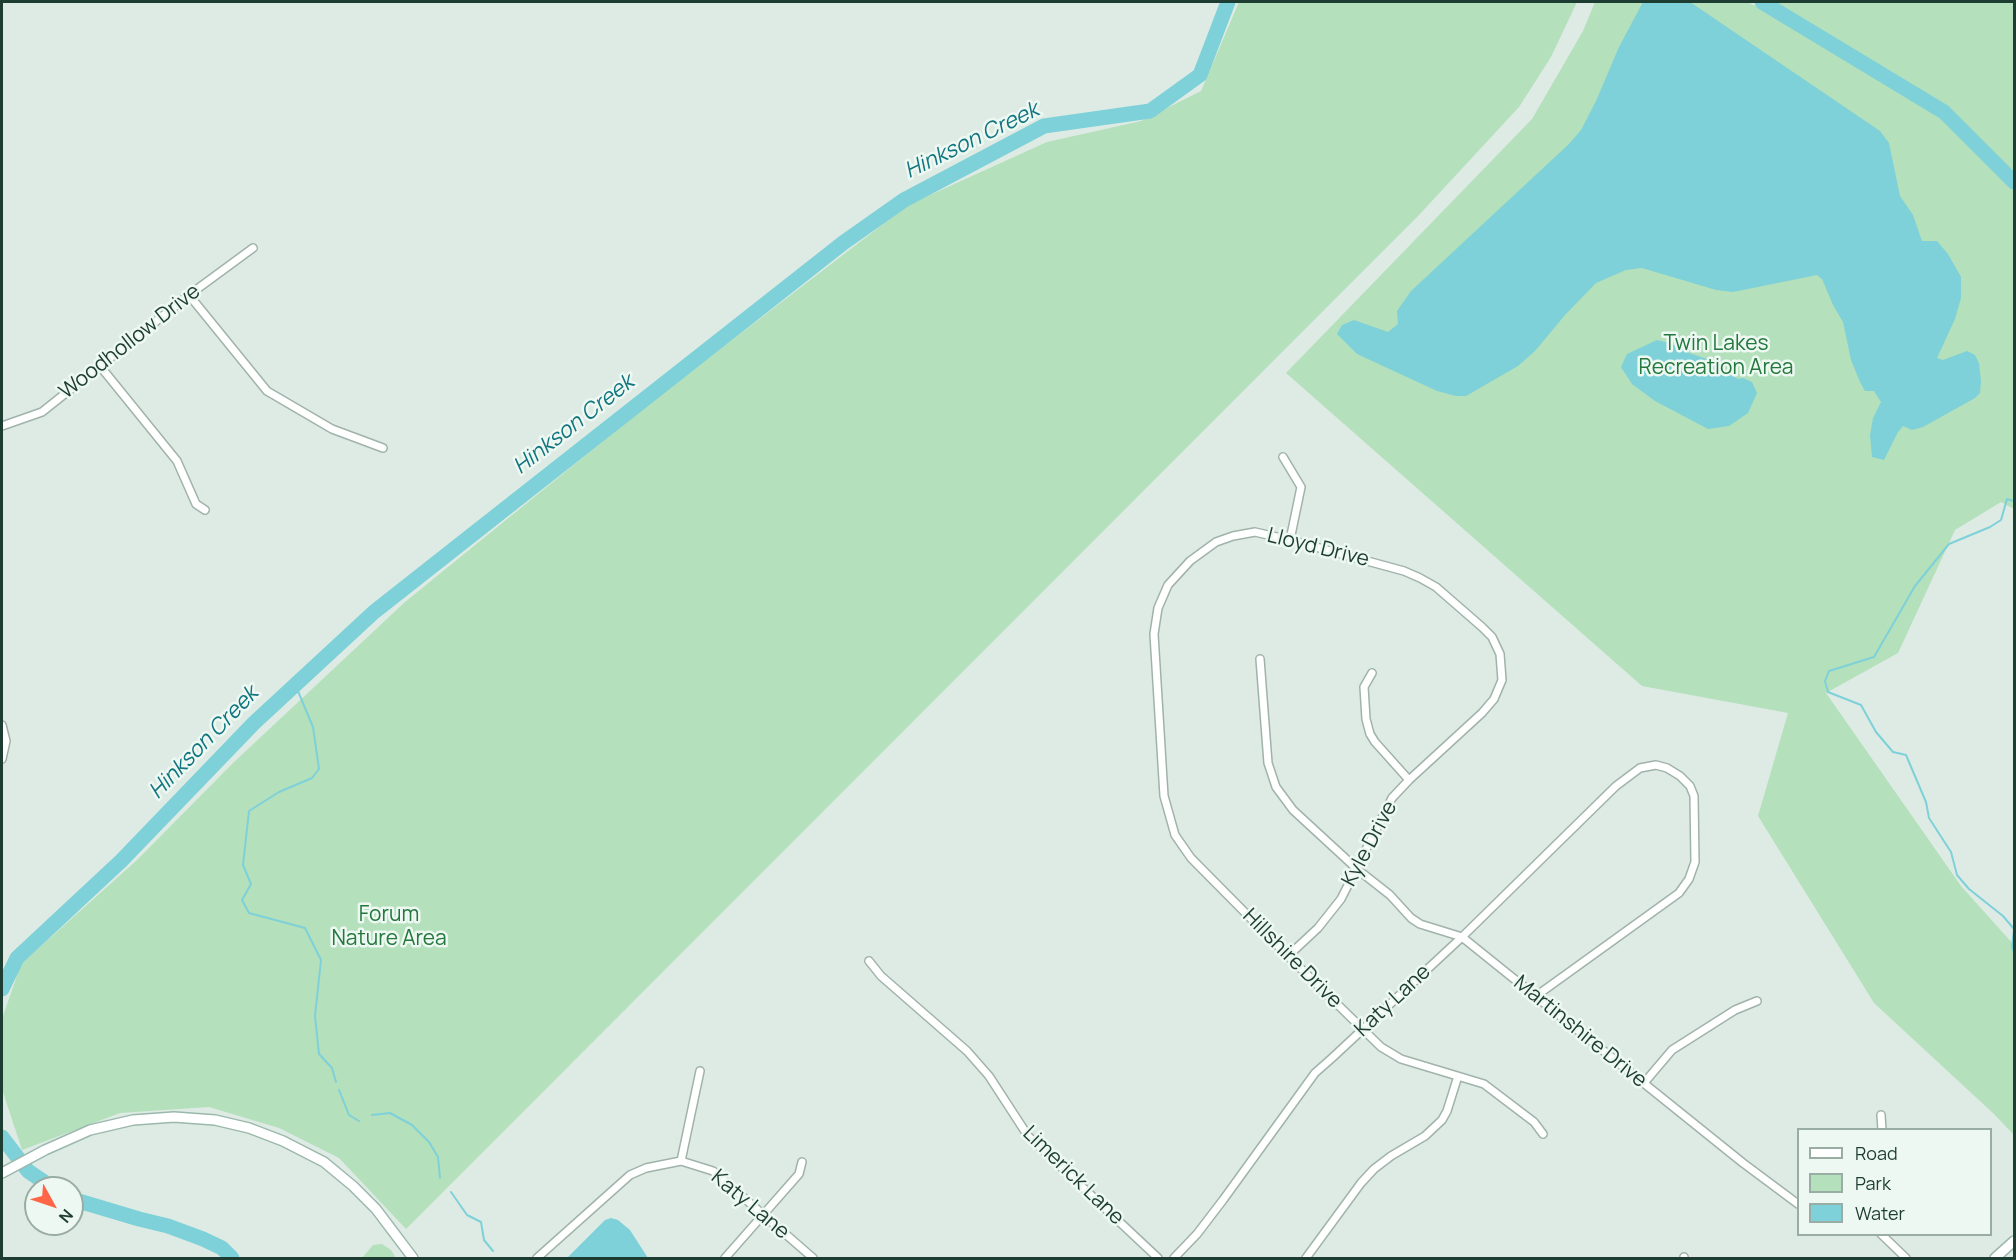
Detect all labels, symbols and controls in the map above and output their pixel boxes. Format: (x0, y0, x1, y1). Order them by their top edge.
water label: Hinkson Creek (901, 97, 1043, 185)
street label: Woodhollow Drive (55, 279, 205, 405)
park label: Twin Lakes Recreation Area (1638, 331, 1794, 381)
water label: Hinkson Creek (508, 370, 640, 480)
street label: Lloyd Drive (1264, 523, 1372, 573)
water label: Hinkson Creek (144, 681, 264, 805)
street label: Kyle Drive (1337, 797, 1403, 891)
park label: Forum Nature Area (331, 902, 447, 952)
street label: Hillshire Drive (1237, 904, 1347, 1014)
street label: Katy Lane (1350, 960, 1436, 1042)
street label: Martinshire Drive (1508, 971, 1652, 1093)
street label: Limerick Lane (1017, 1121, 1129, 1231)
legend (1797, 1128, 1992, 1236)
text: Road (1855, 1141, 1898, 1165)
street label: Katy Lane (706, 1165, 794, 1245)
text: Park (1855, 1171, 1891, 1195)
north arrow (24, 1176, 84, 1236)
text: Water (1855, 1201, 1905, 1225)
text: N (54, 1205, 78, 1228)

